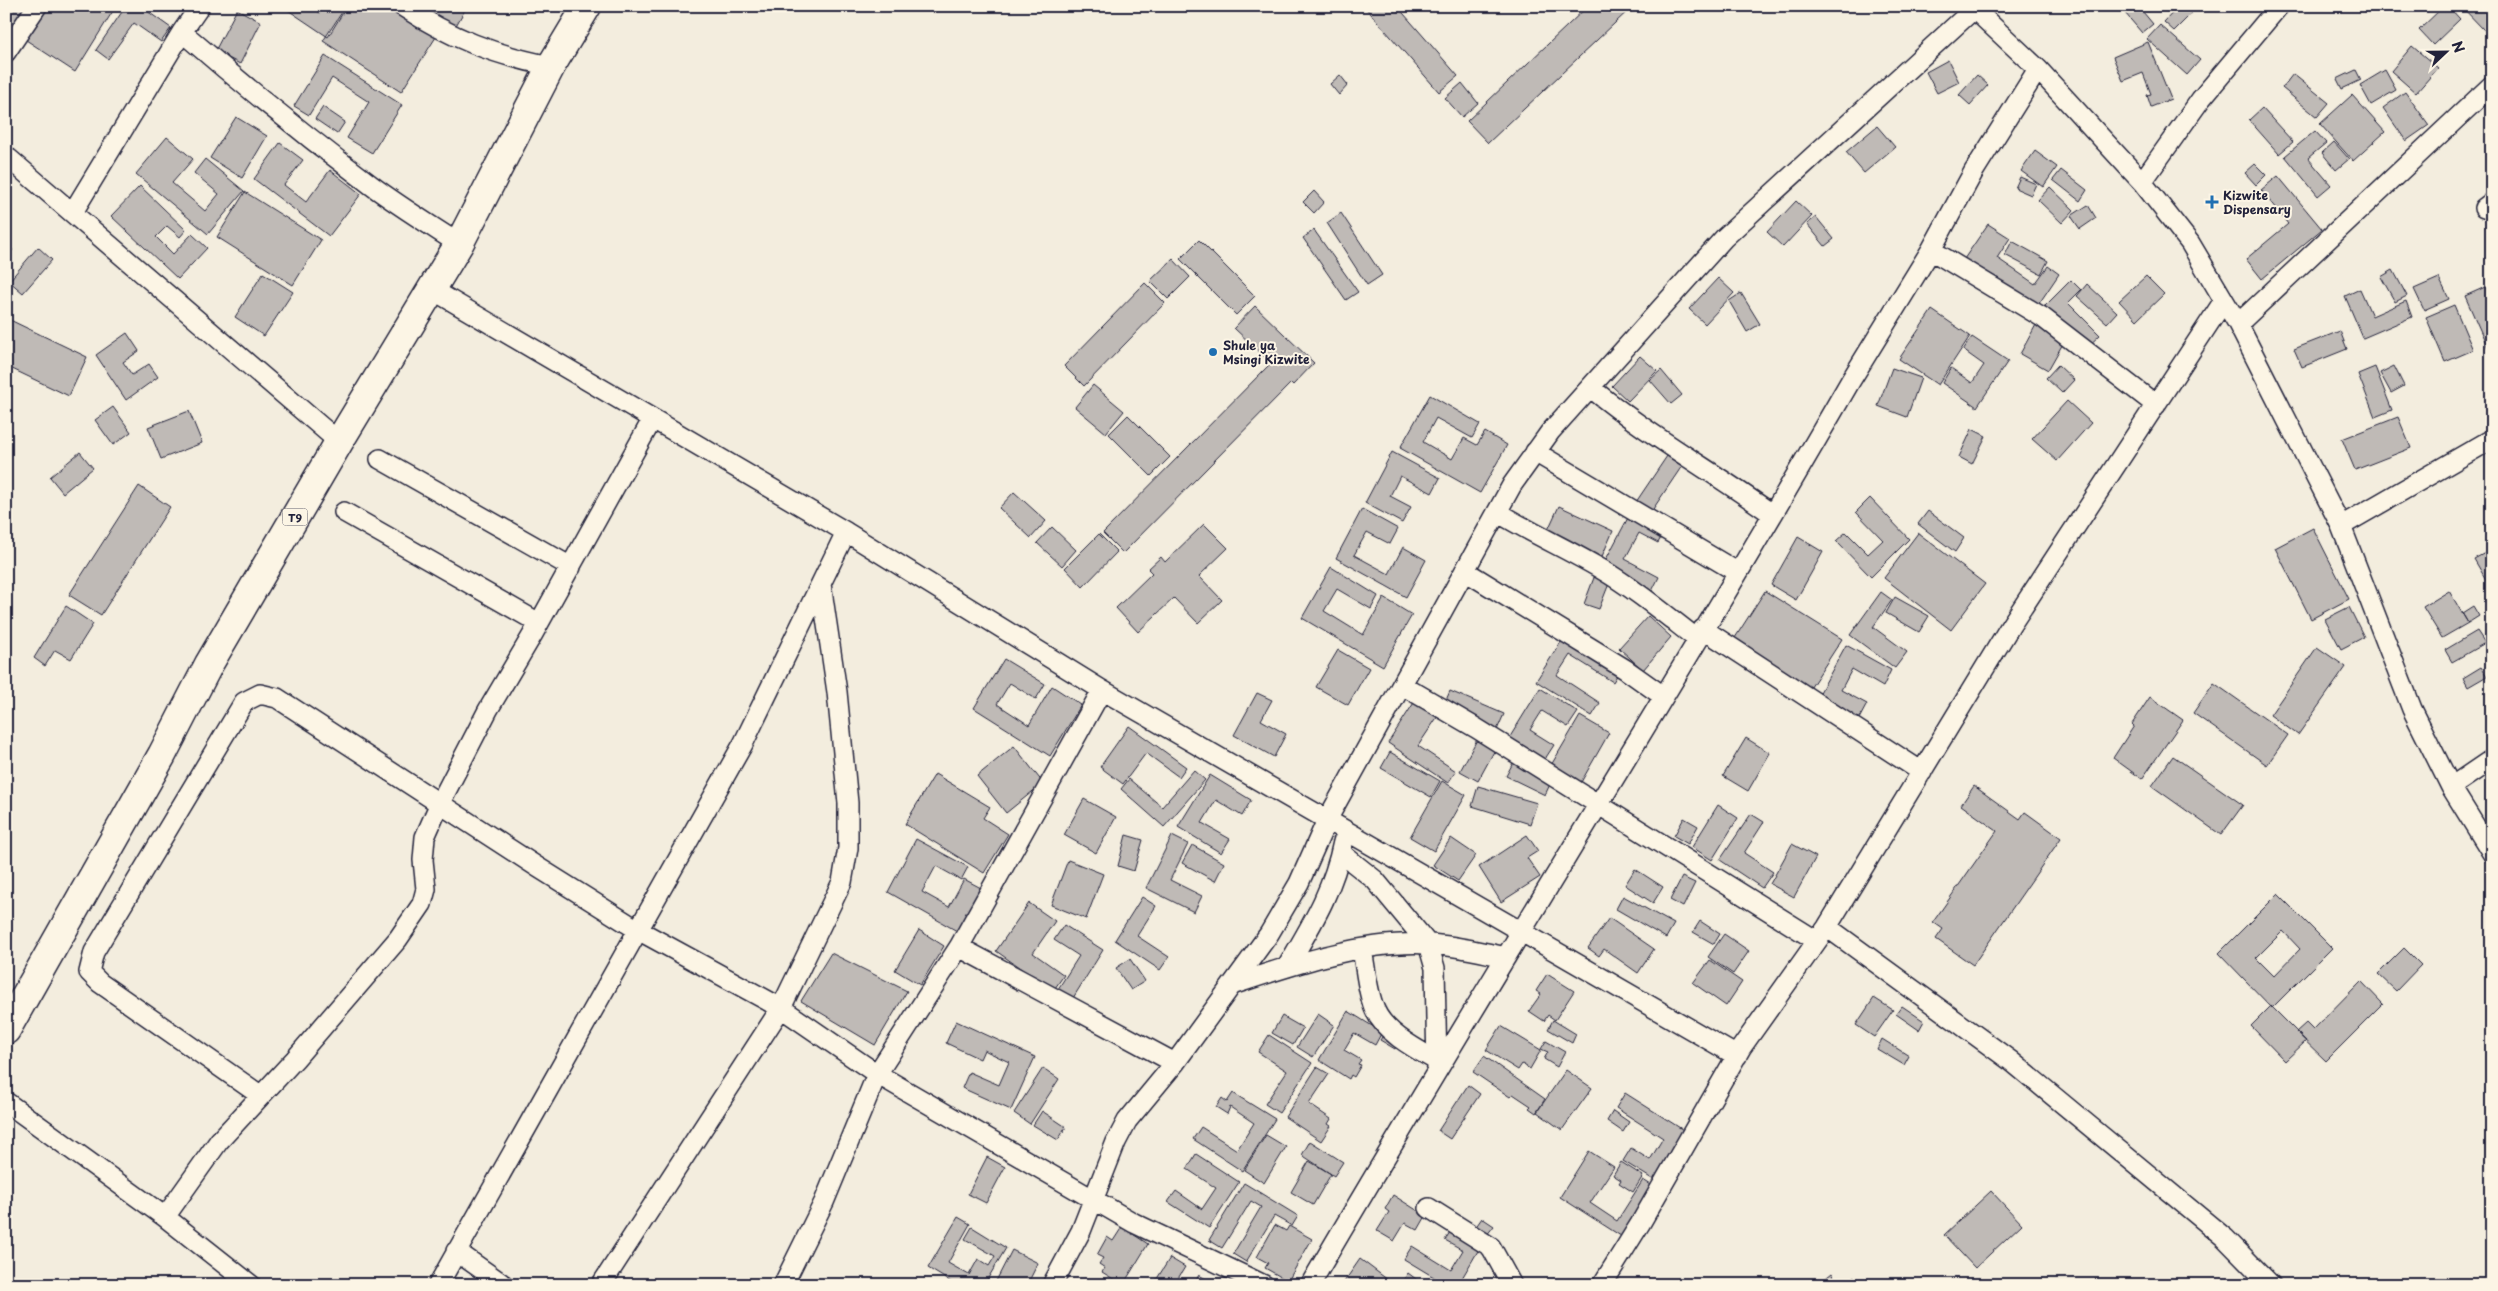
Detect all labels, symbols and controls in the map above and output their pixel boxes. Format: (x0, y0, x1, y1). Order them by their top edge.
north arrow (2420, 28, 2470, 78)
text: N (2447, 38, 2470, 56)
place label: Kizwite Dispensary (2223, 186, 2291, 218)
marker: Kizwite Dispensary (2205, 195, 2219, 209)
place label: Shule ya Msingi Kizwite (1223, 336, 1310, 368)
marker: Shule ya Msingi Kizwite (1207, 346, 1219, 358)
road number: T9 (282, 508, 308, 526)

